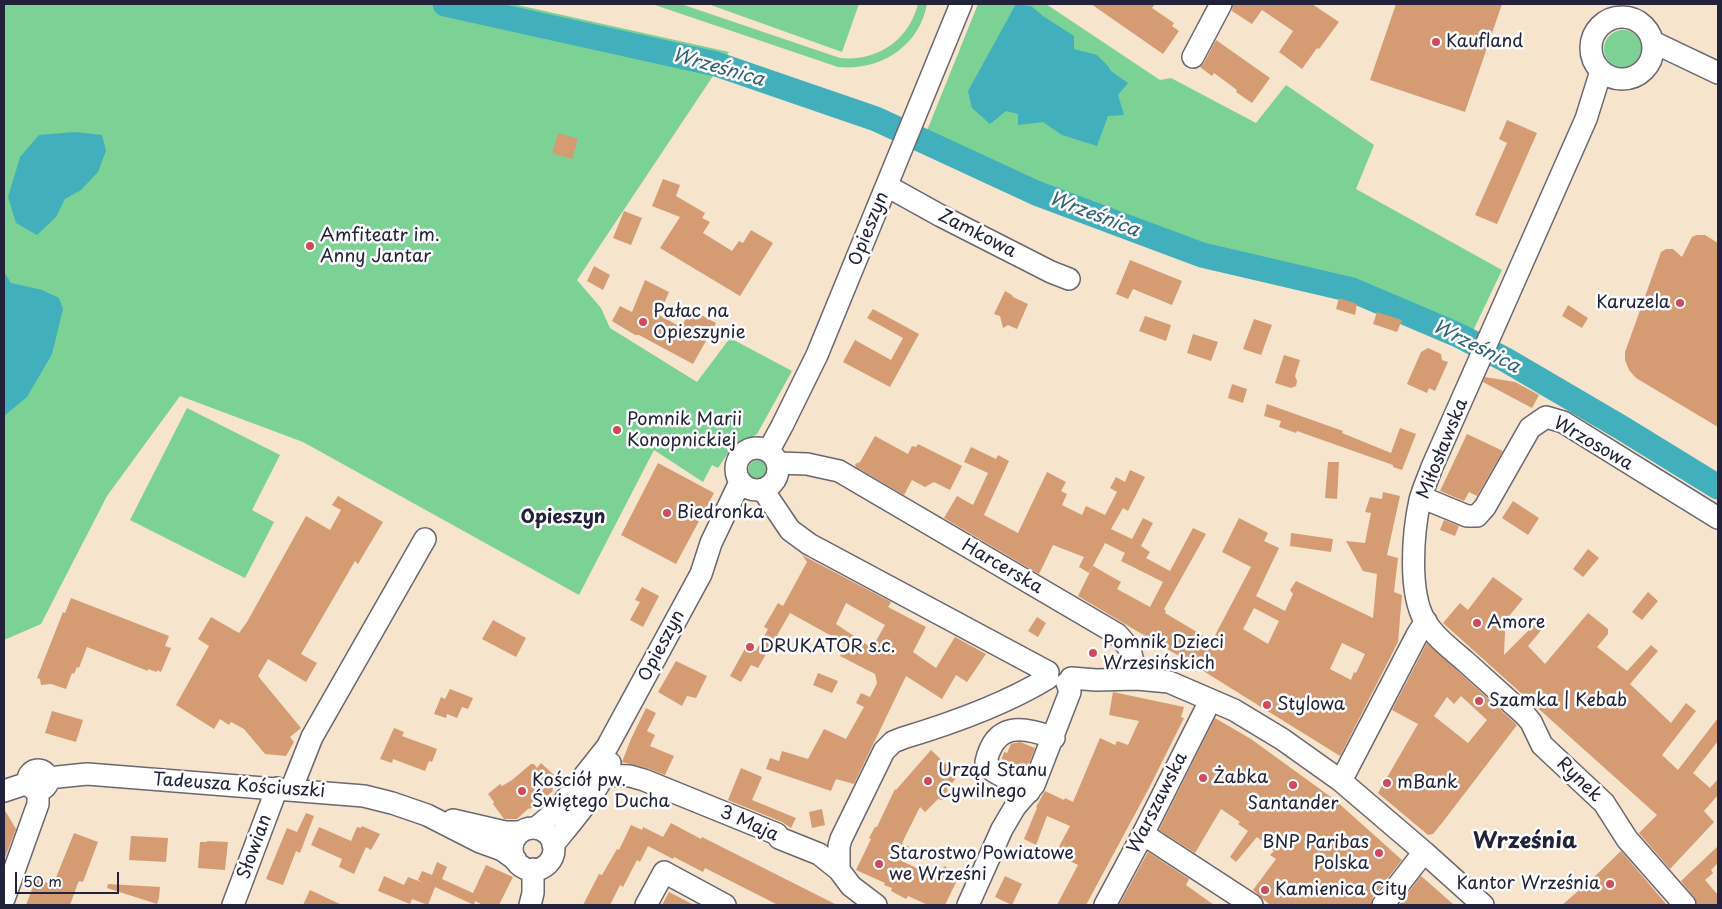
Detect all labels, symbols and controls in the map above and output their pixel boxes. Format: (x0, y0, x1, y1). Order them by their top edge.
place label: Kaufland (1446, 31, 1523, 53)
marker: Kaufland (1430, 36, 1442, 48)
water label: Wrześnica (669, 44, 767, 92)
water label: Wrześnica (1046, 187, 1142, 243)
street label: Opieszyn (844, 189, 894, 269)
street label: Zamkowa (934, 205, 1020, 263)
place label: Amfiteatr im. Anny Jantar (320, 225, 440, 268)
marker: Amfiteatr im. Anny Jantar (304, 240, 316, 252)
place label: Karuzela (1596, 292, 1670, 314)
marker: Karuzela (1674, 297, 1686, 309)
place label: Pałac na Opieszynie (653, 301, 745, 344)
water label: Wrześnica (1429, 315, 1523, 379)
marker: Pałac na Opieszynie (637, 316, 649, 328)
street label: Miłosławska (1413, 395, 1473, 503)
place label: Pomnik Marii Konopnickiej (627, 409, 742, 452)
street label: Wrzosowa (1549, 413, 1637, 475)
marker: Pomnik Marii Konopnickiej (611, 424, 623, 436)
place label: Biedronka (677, 502, 764, 524)
district label: Opieszyn (521, 507, 605, 529)
marker: Biedronka (661, 507, 673, 519)
street label: Harcerska (958, 535, 1046, 599)
street label: Opieszyn (634, 607, 690, 685)
place label: Amore (1487, 612, 1545, 634)
marker: Amore (1471, 617, 1483, 629)
place label: Pomnik Dzieci Wrzesińskich (1103, 632, 1224, 674)
place label: DRUKATOR s.c. (760, 636, 895, 658)
marker: DRUKATOR s.c. (744, 641, 756, 653)
marker: Pomnik Dzieci Wrzesińskich (1087, 647, 1099, 659)
place label: Szamka | Kebab (1489, 690, 1627, 712)
place label: Stylowa (1277, 694, 1345, 716)
marker: Szamka | Kebab (1473, 695, 1485, 707)
marker: Stylowa (1261, 699, 1273, 711)
street label: Warszawska (1123, 749, 1193, 857)
street label: Rynek (1552, 753, 1606, 807)
place label: Urząd Stanu Cywilnego (938, 760, 1047, 802)
place label: Żabka (1213, 767, 1268, 789)
street label: Tadeusza Kościuszki (152, 769, 326, 803)
place label: Kościół pw. Świętego Ducha (532, 770, 670, 812)
marker: Żabka (1197, 772, 1209, 784)
place label: mBank (1397, 772, 1458, 794)
marker: Urząd Stanu Cywilnego (922, 775, 934, 787)
marker: mBank (1381, 777, 1393, 789)
marker: Santander (1287, 779, 1299, 791)
marker: Kościół pw. Świętego Ducha (516, 785, 528, 797)
place label: Santander (1248, 793, 1338, 815)
street label: 3 Maja (716, 802, 782, 846)
street label: Słowian (233, 812, 277, 882)
district label: Września (1473, 829, 1577, 855)
place label: BNP Paribas Polska (1263, 832, 1369, 874)
place label: Starostwo Powiatowe we Wrześni (889, 843, 1074, 886)
marker: BNP Paribas Polska (1373, 847, 1385, 859)
marker: Starostwo Powiatowe we Wrześni (873, 858, 885, 870)
scale bar (18, 862, 121, 894)
text: 50 m (23, 869, 62, 892)
place label: Kantor Września (1456, 873, 1600, 895)
marker: Kantor Września (1604, 878, 1616, 890)
place label: Kamienica City (1275, 879, 1407, 901)
marker: Kamienica City (1259, 884, 1271, 896)

